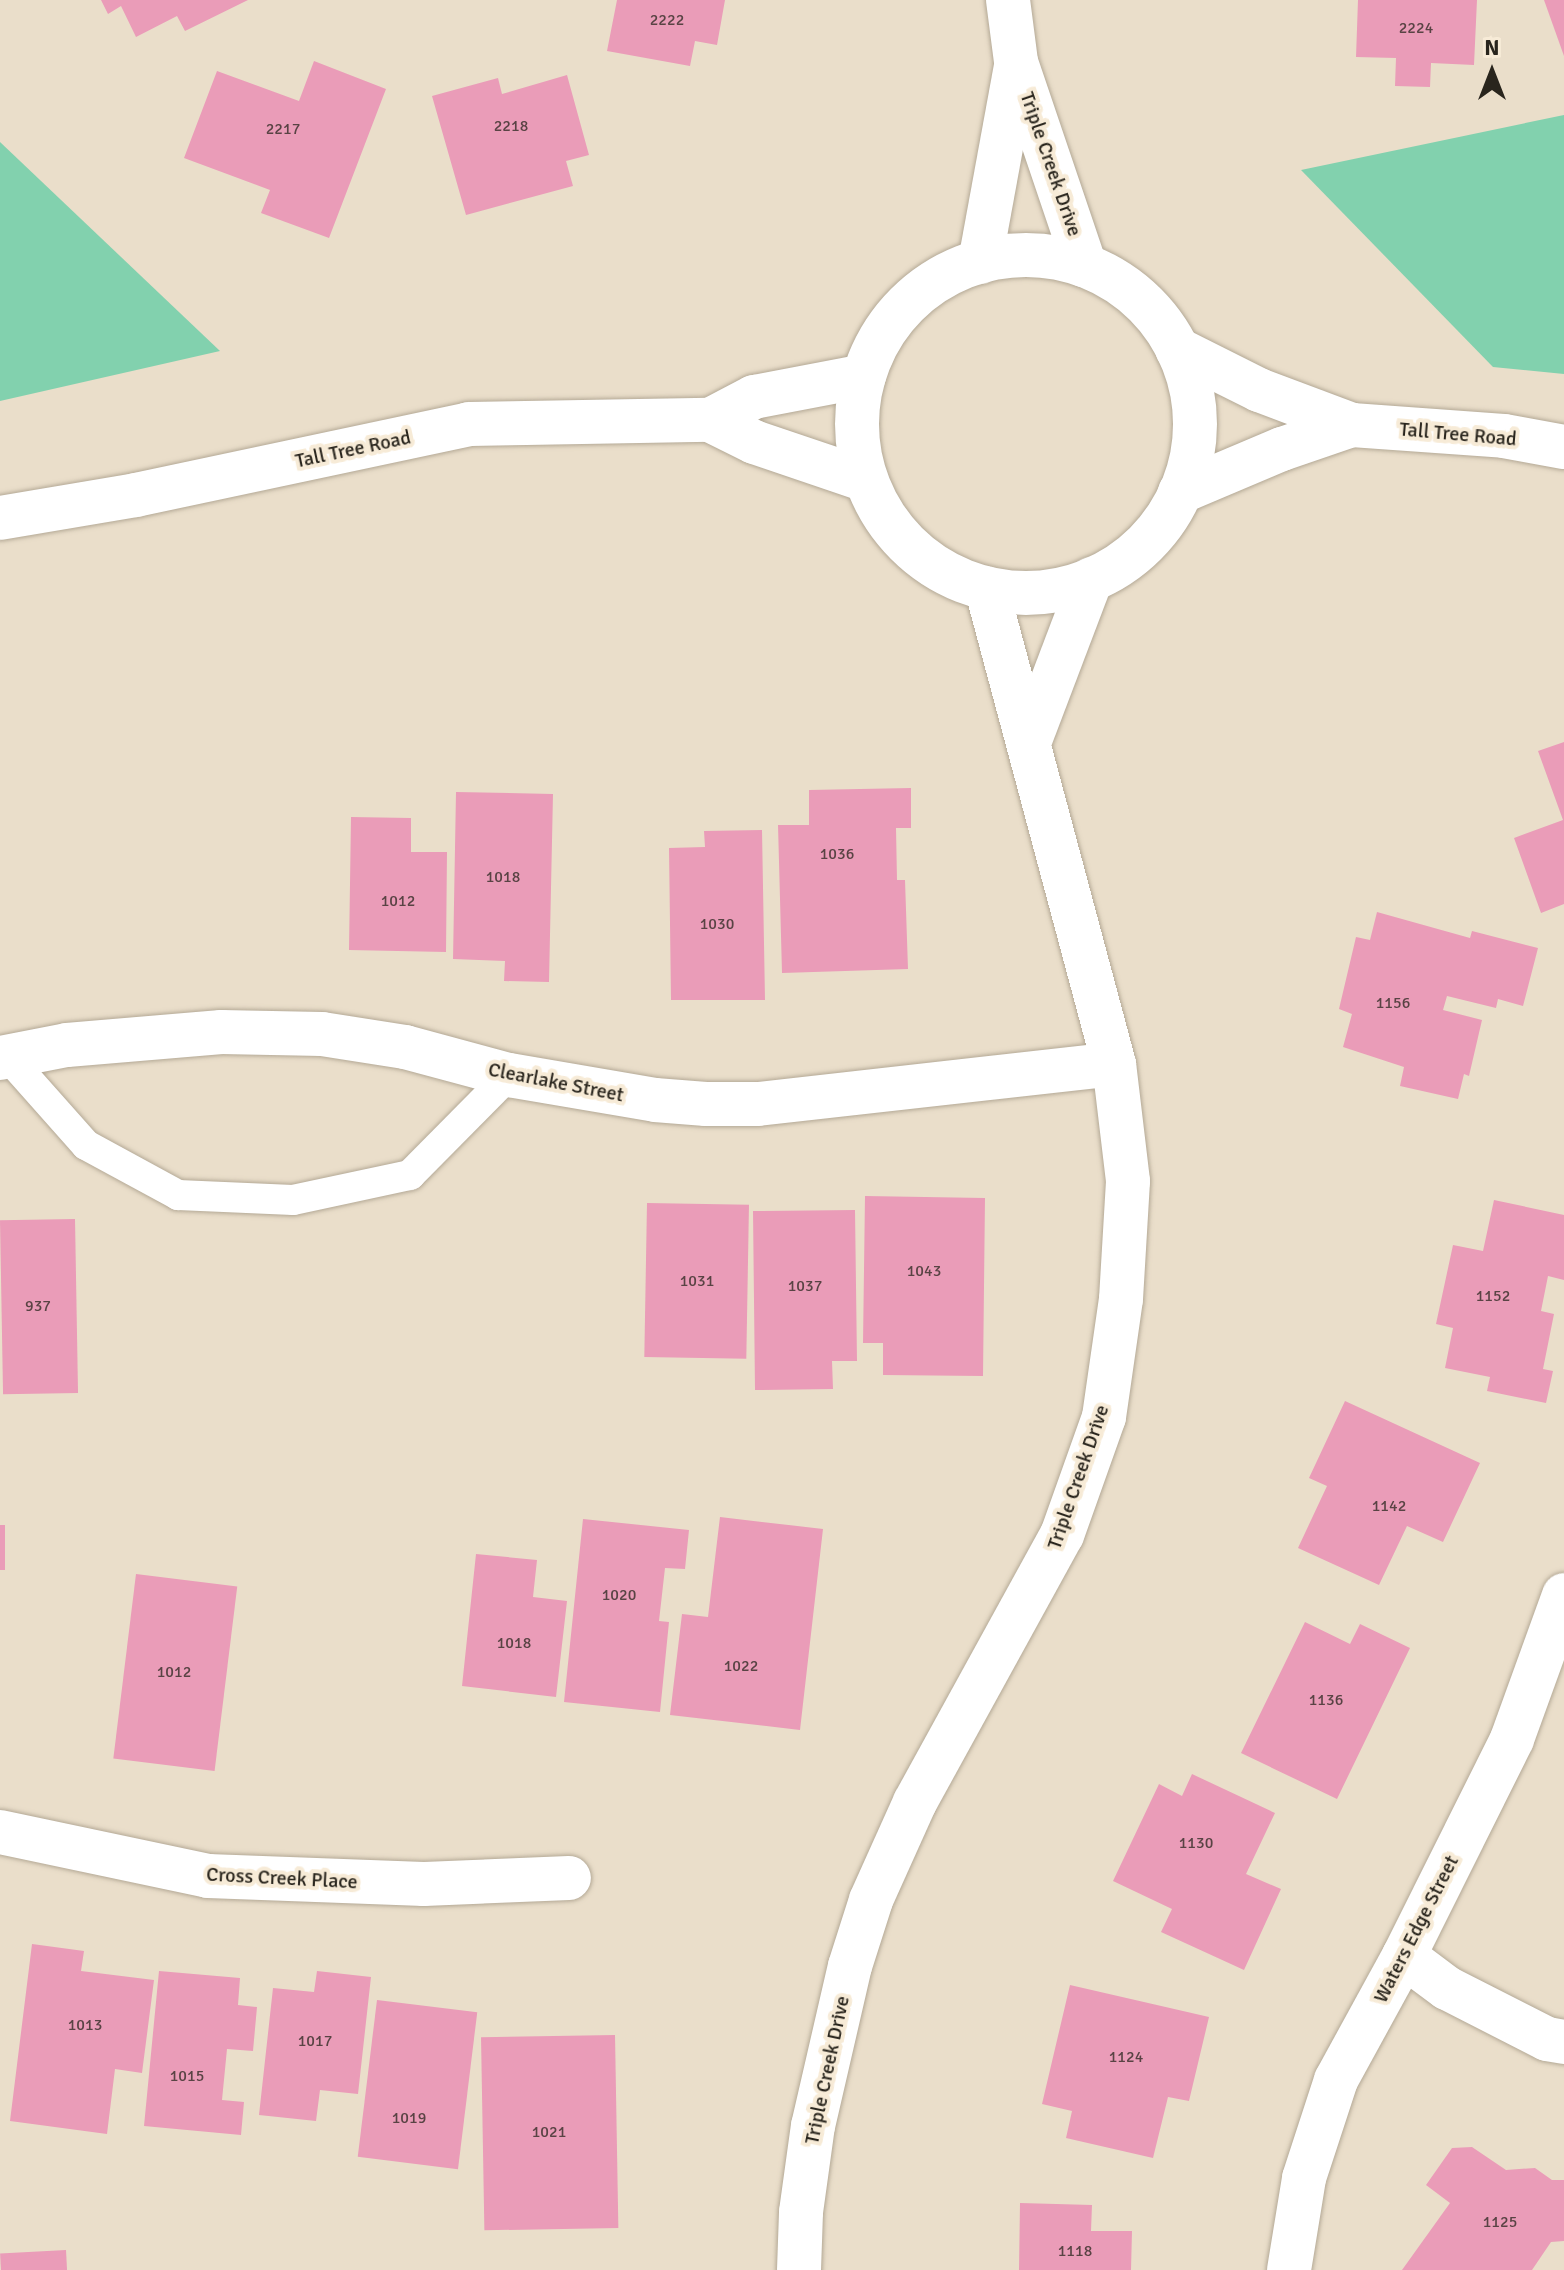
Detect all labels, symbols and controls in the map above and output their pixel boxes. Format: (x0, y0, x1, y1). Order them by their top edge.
house number: 2222 (650, 10, 684, 30)
house number: 2224 (1399, 18, 1433, 38)
north arrow (1452, 32, 1532, 112)
text: N (1484, 34, 1500, 61)
street label: Triple Creek Drive (1015, 89, 1087, 239)
house number: 2218 (494, 116, 528, 136)
house number: 2217 (266, 119, 300, 139)
street label: Tall Tree Road (1398, 417, 1518, 451)
street label: Tall Tree Road (293, 425, 413, 473)
house number: 1036 (820, 844, 854, 864)
house number: 1018 (486, 867, 520, 887)
house number: 1012 (381, 891, 415, 911)
house number: 1030 (700, 914, 734, 934)
house number: 1156 (1376, 993, 1410, 1013)
street label: Clearlake Street (486, 1057, 626, 1107)
house number: 1043 (907, 1261, 941, 1281)
house number: 1031 (680, 1271, 714, 1291)
house number: 1037 (788, 1276, 822, 1296)
house number: 1152 (1476, 1286, 1510, 1306)
house number: 937 (25, 1296, 51, 1316)
street label: Triple Creek Drive (1042, 1402, 1114, 1552)
house number: 1142 (1372, 1496, 1406, 1516)
house number: 1020 (602, 1585, 636, 1605)
house number: 1018 (497, 1633, 531, 1653)
house number: 1022 (724, 1656, 758, 1676)
house number: 1012 (157, 1662, 191, 1682)
house number: 1136 (1309, 1690, 1343, 1710)
house number: 1130 (1179, 1833, 1213, 1853)
street label: Waters Edge Street (1368, 1851, 1464, 2007)
street label: Cross Creek Place (206, 1862, 358, 1894)
street label: Triple Creek Drive (800, 1994, 854, 2146)
house number: 1013 (68, 2015, 102, 2035)
house number: 1017 (298, 2031, 332, 2051)
house number: 1124 (1109, 2047, 1143, 2067)
house number: 1015 (170, 2066, 204, 2086)
house number: 1019 (392, 2108, 426, 2128)
house number: 1021 (532, 2122, 566, 2142)
house number: 1125 (1483, 2212, 1517, 2232)
house number: 1118 (1058, 2241, 1092, 2261)

